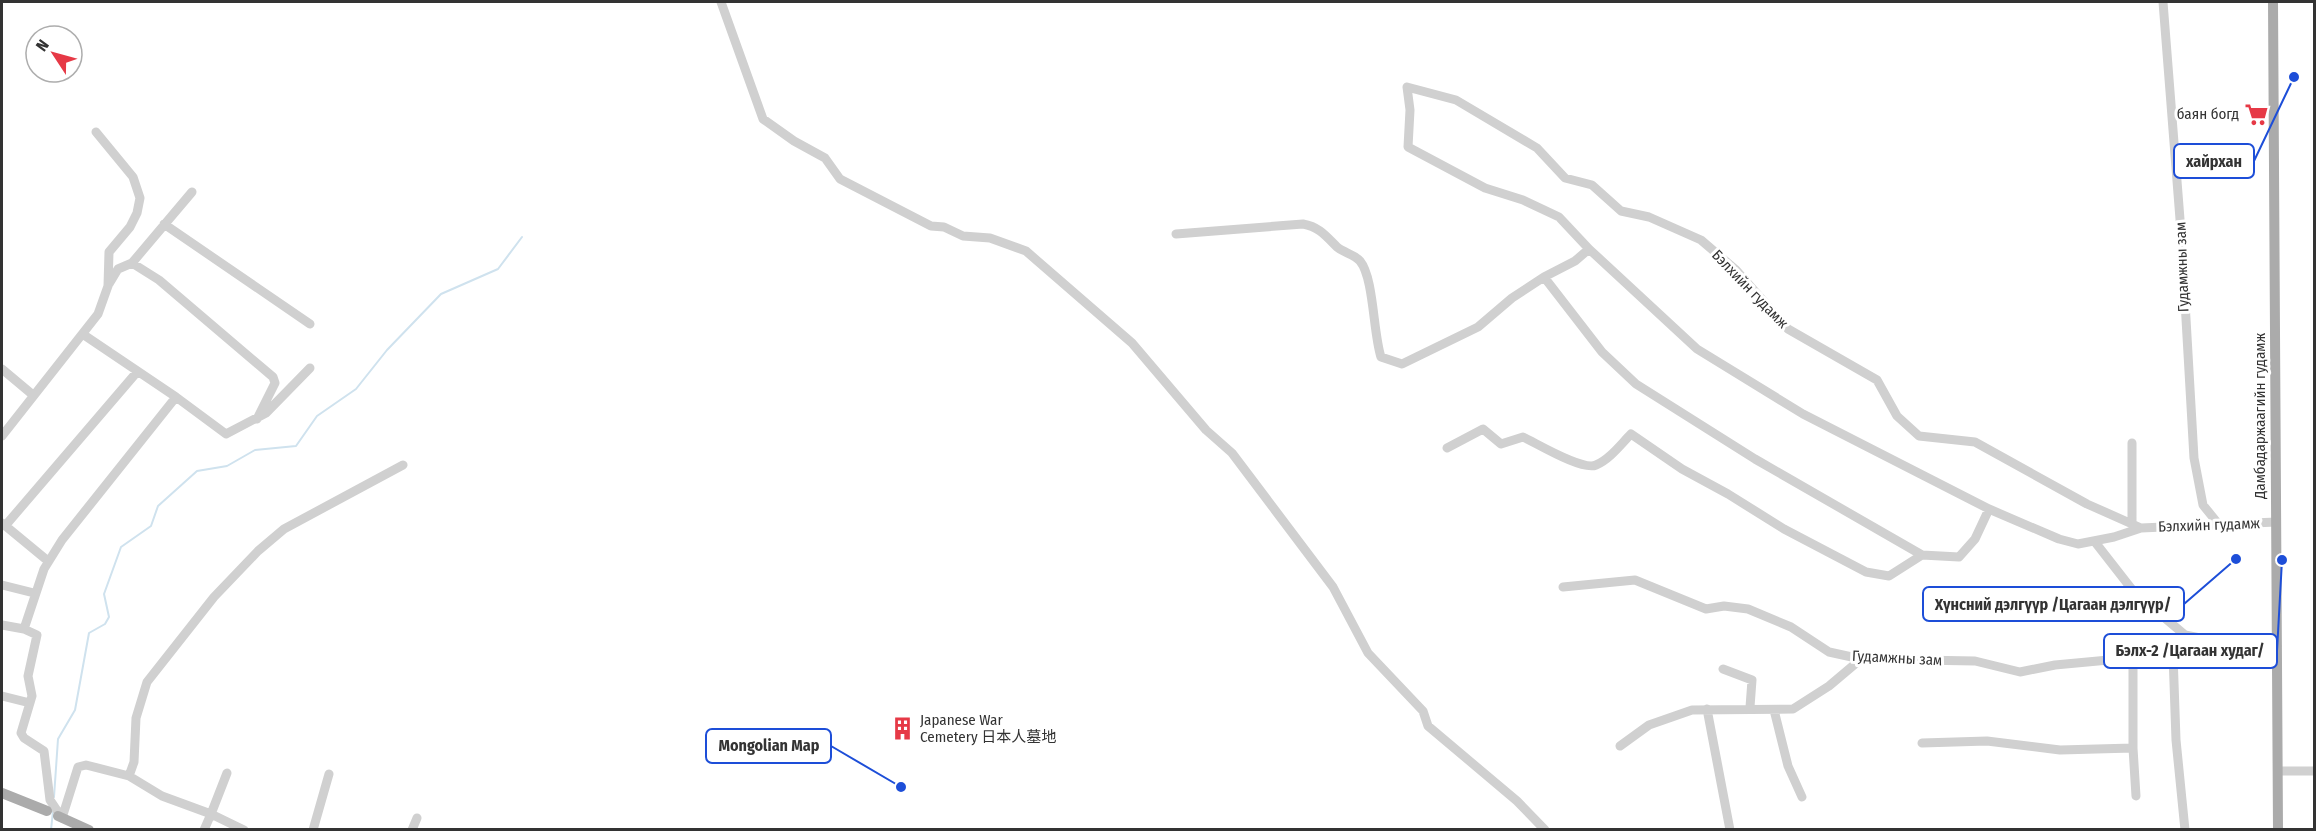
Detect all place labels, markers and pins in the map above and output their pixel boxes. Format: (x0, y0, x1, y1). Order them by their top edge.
supermarket icon: баян богд (2244, 101, 2270, 127)
place label: баян богд (2177, 105, 2239, 123)
callout: хайрхан (2174, 144, 2254, 178)
callout: Хүнсний дэлгүүр /Цагаан дэлгүүр/ (1923, 587, 2184, 621)
callout: Бэлх-2 /Цагаан худаг/ (2104, 634, 2277, 668)
place label: Japanese War Cemetery 日本人墓地 (920, 711, 1056, 746)
building icon: Japanese War Cemetery 日本人墓地 (889, 716, 915, 742)
callout: Mongolian Map (706, 729, 831, 763)

